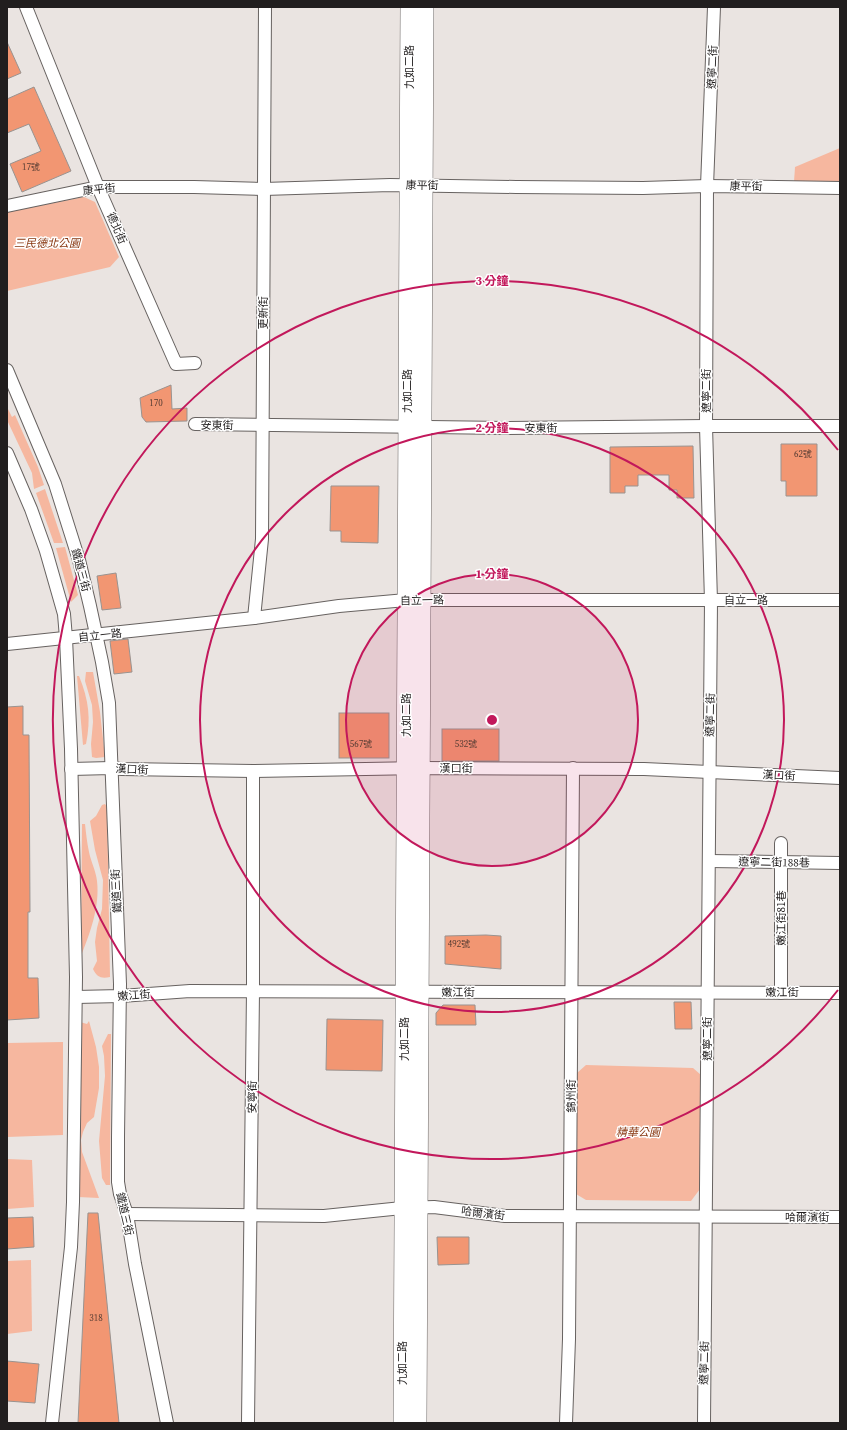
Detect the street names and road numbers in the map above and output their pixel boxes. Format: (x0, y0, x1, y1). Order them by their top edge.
street label: 九如二路 (402, 45, 417, 89)
street label: 遼寧二街 (704, 45, 721, 89)
street label: 康平街 (405, 178, 439, 193)
street label: 康平街 (729, 179, 763, 194)
street label: 康平街 (82, 180, 116, 199)
street label: 德北街 (103, 210, 130, 246)
street label: 更新街 (256, 297, 271, 330)
street label: 九如二路 (400, 369, 415, 413)
street label: 遼寧二街 (699, 369, 714, 413)
street label: 安東街 (200, 418, 234, 433)
street label: 安東街 (524, 421, 558, 436)
street label: 鐵道三街 (68, 547, 93, 593)
street label: 自立一路 (400, 593, 444, 608)
street label: 自立一路 (724, 593, 768, 608)
street label: 自立一路 (77, 626, 123, 645)
street label: 九如二路 (399, 693, 414, 737)
street label: 遼寧二街 (703, 693, 718, 737)
street label: 漢口街 (115, 761, 149, 778)
street label: 漢口街 (440, 761, 473, 776)
street label: 漢口街 (762, 767, 796, 784)
street label: 遼寧二街188巷 (738, 854, 810, 871)
street label: 鐵道三街 (108, 869, 125, 913)
street label: 嫩江街81巷 (774, 891, 789, 946)
street label: 嫩江街 (442, 985, 475, 1000)
street label: 嫩江街 (766, 985, 799, 1000)
street label: 嫩江街 (117, 987, 151, 1004)
street label: 九如二路 (397, 1017, 412, 1061)
street label: 遼寧二街 (700, 1017, 715, 1061)
street label: 安寧街 (245, 1080, 260, 1114)
street label: 錦州街 (564, 1080, 579, 1113)
street label: 鐵道三街 (112, 1191, 137, 1237)
street label: 哈爾濱街 (460, 1203, 506, 1224)
street label: 哈爾濱街 (785, 1210, 829, 1225)
street label: 九如二路 (395, 1341, 410, 1385)
street label: 遼寧二街 (697, 1341, 712, 1385)

